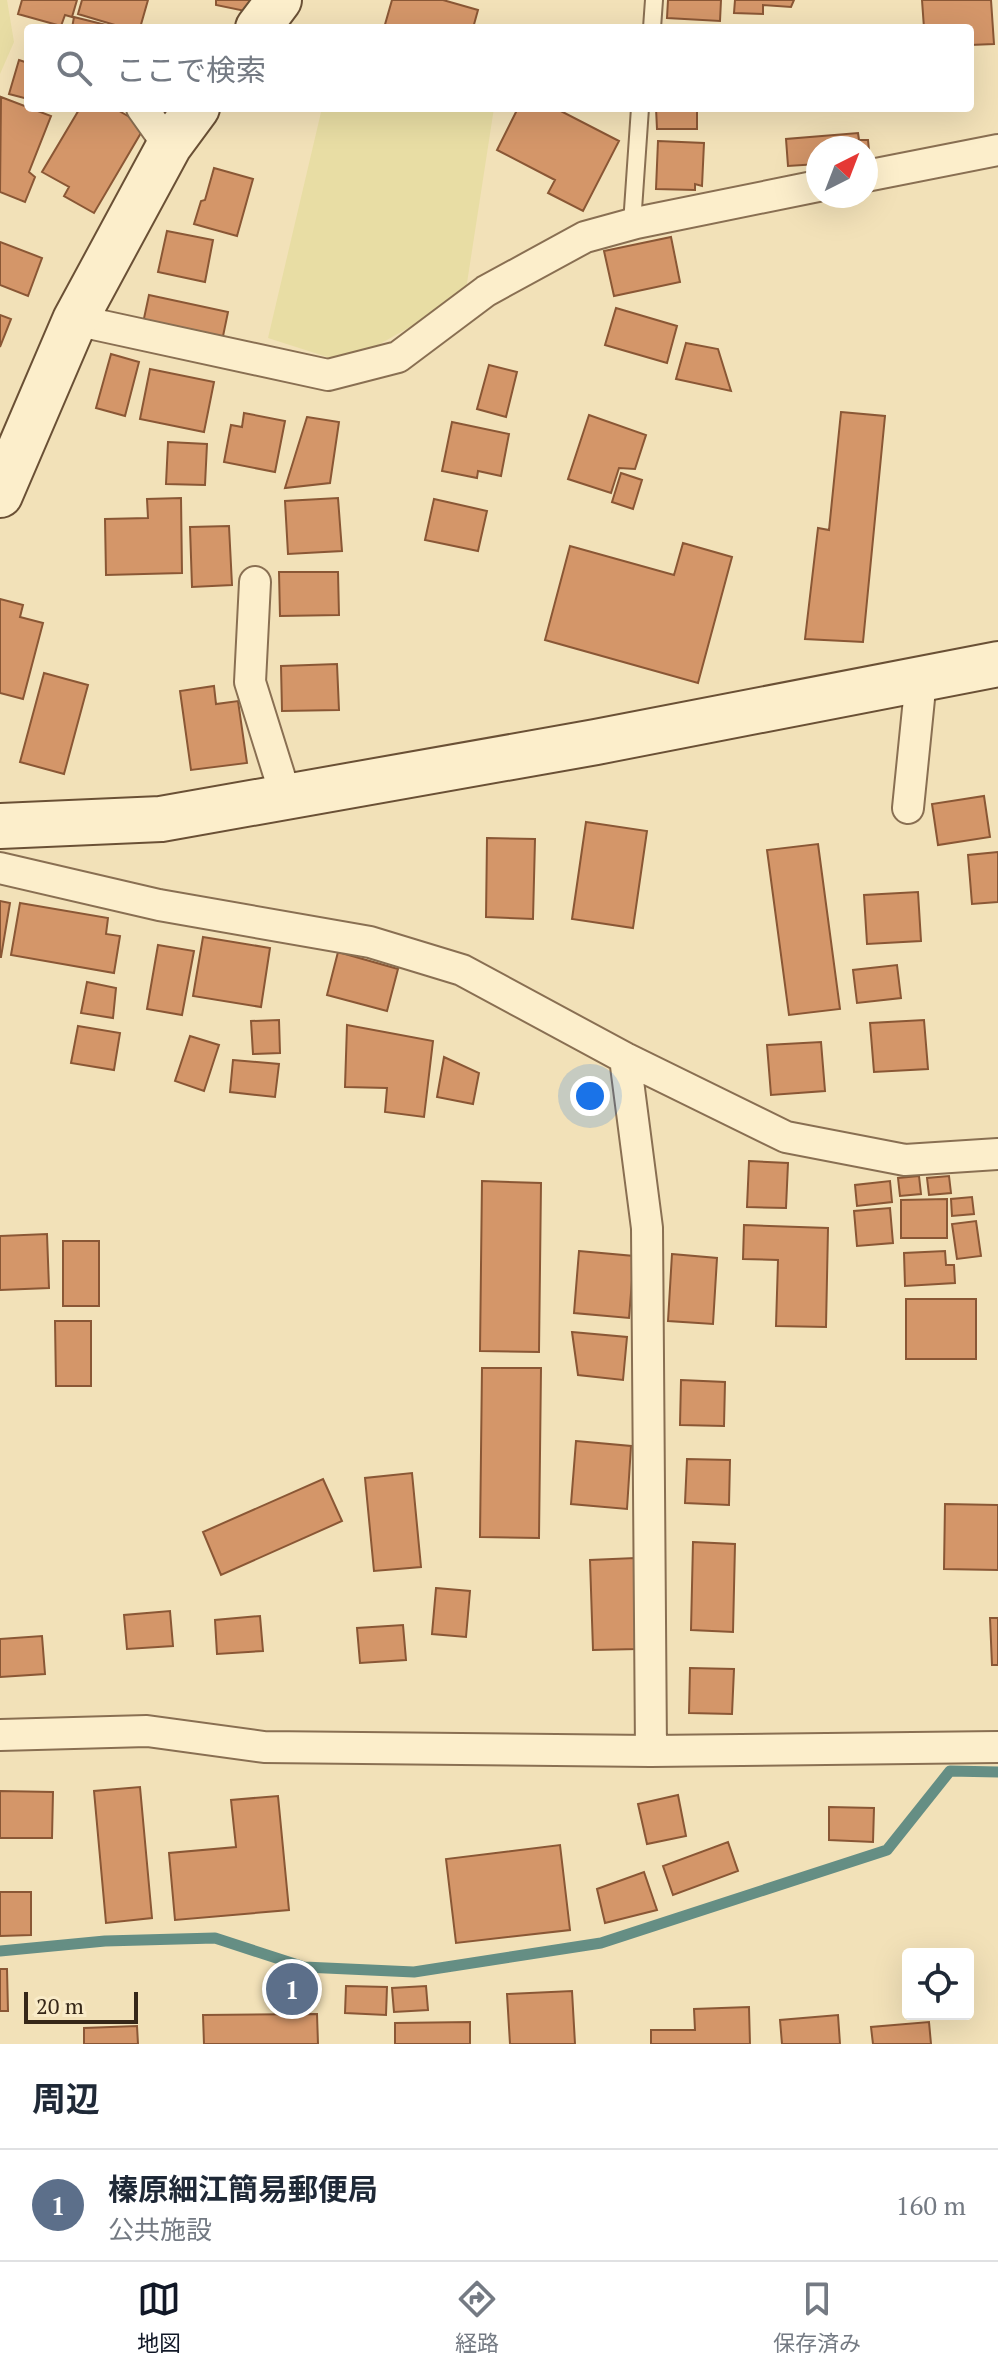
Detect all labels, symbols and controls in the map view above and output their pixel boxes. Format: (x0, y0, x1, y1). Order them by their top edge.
search box (24, 24, 974, 112)
icon: search (52, 46, 96, 90)
text: ここで検索 (116, 50, 266, 90)
north arrow (806, 136, 878, 208)
your location (570, 1076, 610, 1116)
map controls (902, 1948, 974, 2020)
button: locate (902, 1948, 974, 2020)
pin: 1 (266, 1959, 318, 2019)
scale bar (24, 1988, 138, 2024)
text: 20 m (36, 1991, 84, 2020)
text: 周辺 (32, 2076, 100, 2121)
text: 榛原細江簡易郵便局 (108, 2169, 378, 2209)
text: 1 (51, 2188, 65, 2222)
text: 160 m (896, 2188, 966, 2222)
text: 公共施設 (108, 2212, 212, 2246)
tab: 地図 (137, 2277, 181, 2357)
tab: 経路 (455, 2277, 499, 2357)
tab: 保存済み (773, 2277, 861, 2357)

